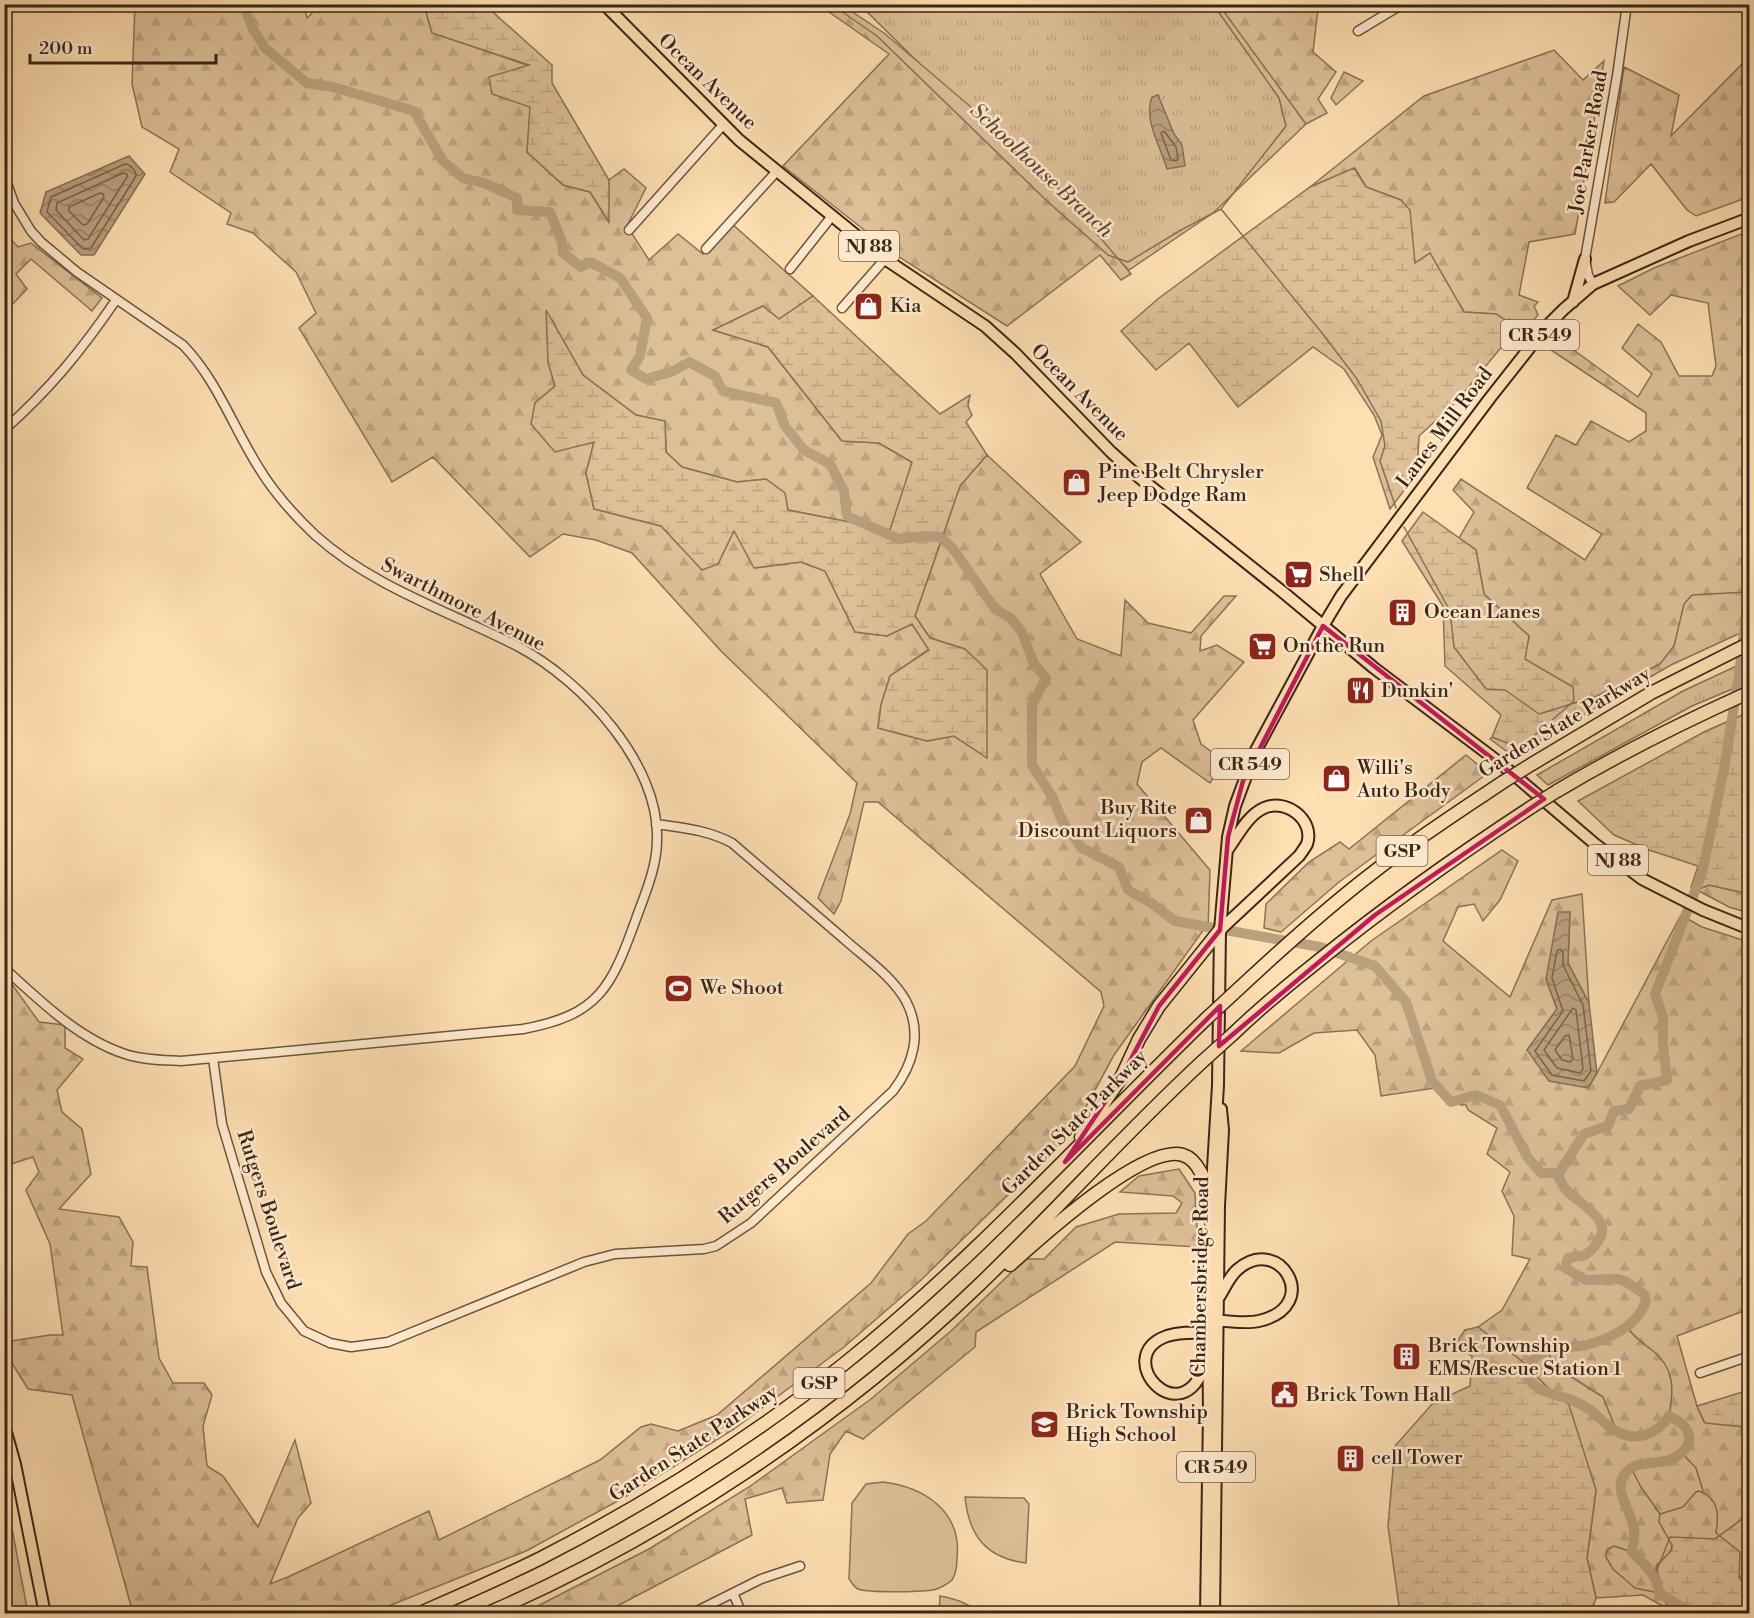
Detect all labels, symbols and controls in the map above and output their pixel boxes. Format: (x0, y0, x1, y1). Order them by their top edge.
scale bar (30, 27, 216, 65)
street label: Ocean Avenue (652, 29, 762, 135)
text: 200 m (39, 37, 93, 60)
street label: Joe Parker Road (1564, 68, 1614, 216)
water label: Schoolhouse Branch (964, 98, 1118, 244)
road number: NJ 88 (839, 231, 899, 261)
shop icon: Kia (853, 290, 885, 322)
place label: Kia (890, 294, 922, 319)
road number: CR 549 (1501, 320, 1579, 350)
street label: Ocean Avenue (1025, 339, 1133, 447)
street label: Lanes Mill Road (1391, 362, 1499, 493)
place label: Pine Belt Chrysler Jeep Dodge Ram (1097, 460, 1264, 508)
shop icon: Pine Belt Chrysler Jeep Dodge Ram (1061, 467, 1093, 499)
street label: Swarthmore Avenue (377, 553, 549, 657)
supermarket icon: Shell (1282, 559, 1314, 591)
place label: Shell (1319, 563, 1364, 588)
building icon: Ocean Lanes (1387, 596, 1419, 628)
place label: Ocean Lanes (1424, 600, 1540, 625)
supermarket icon: On the Run (1246, 630, 1278, 662)
place label: On the Run (1283, 634, 1385, 659)
street label: Garden State Parkway (1474, 662, 1656, 784)
restaurant icon: Dunkin' (1344, 675, 1376, 707)
place label: Dunkin' (1381, 679, 1453, 704)
road number: CR 549 (1211, 749, 1289, 779)
place label: Willi's Auto Body (1356, 756, 1451, 804)
shop icon: Willi's Auto Body (1320, 763, 1352, 795)
place label: Buy Rite Discount Liquors (1018, 796, 1177, 844)
shop icon: Buy Rite Discount Liquors (1182, 804, 1214, 836)
road number: GSP (1376, 836, 1428, 866)
road number: NJ 88 (1588, 845, 1648, 875)
sports icon: We Shoot (663, 972, 695, 1004)
place label: We Shoot (699, 976, 784, 1001)
street label: Garden State Parkway (997, 1045, 1153, 1201)
street label: Rutgers Boulevard (714, 1102, 857, 1230)
street label: Rutgers Boulevard (230, 1127, 306, 1294)
street label: Chambersbridge Road (1187, 1176, 1215, 1378)
place label: Brick Township EMS/Rescue Station 1 (1427, 1334, 1622, 1382)
building icon: Brick Township EMS/Rescue Station 1 (1391, 1341, 1423, 1373)
road number: GSP (794, 1368, 844, 1398)
public building icon: Brick Town Hall (1269, 1379, 1301, 1411)
street label: Garden State Parkway (605, 1380, 783, 1508)
place label: Brick Town Hall (1305, 1383, 1451, 1408)
place label: Brick Township High School (1065, 1400, 1208, 1448)
school or university icon: Brick Township High School (1029, 1408, 1061, 1440)
building icon: cell Tower (1334, 1442, 1366, 1474)
place label: cell Tower (1371, 1446, 1463, 1471)
road number: CR 549 (1177, 1452, 1255, 1482)

